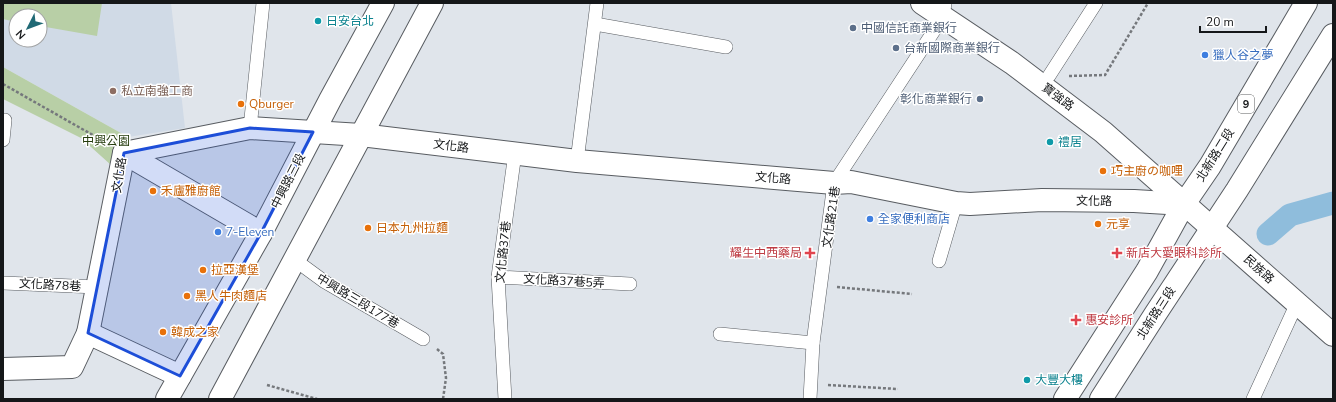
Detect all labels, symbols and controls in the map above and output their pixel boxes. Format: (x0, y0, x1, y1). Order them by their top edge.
north arrow (8, 8, 48, 48)
scale bar (1200, 8, 1266, 34)
place label: 日安台北 (326, 13, 374, 29)
text: 20 m (1206, 14, 1234, 30)
marker: 日安台北 (313, 16, 323, 26)
place label: 中國信託商業銀行 (861, 20, 957, 36)
marker: 中國信託商業銀行 (848, 23, 858, 33)
text: N (13, 26, 29, 42)
place label: 台新國際商業銀行 (904, 40, 1000, 56)
marker: 台新國際商業銀行 (891, 43, 901, 53)
place label: 獵人谷之夢 (1213, 47, 1273, 63)
marker: 獵人谷之夢 (1200, 50, 1210, 60)
street label: 寶強路 (1039, 80, 1077, 114)
place label: 私立南強工商 (121, 83, 193, 99)
marker: 私立南強工商 (108, 86, 118, 96)
place label: 彰化商業銀行 (900, 91, 972, 107)
marker: 彰化商業銀行 (975, 94, 985, 104)
road number: 9 (1238, 95, 1254, 113)
place label: Qburger (249, 96, 295, 112)
marker: Qburger (236, 99, 246, 109)
street label: 北新路二段 (1192, 125, 1238, 185)
park label: 中興公園 (82, 133, 130, 149)
place label: 禮居 (1058, 134, 1082, 150)
street label: 文化路 (432, 136, 470, 156)
marker: 禮居 (1045, 137, 1055, 147)
street label: 中興路三段 (267, 151, 309, 211)
street label: 文化路 (108, 156, 130, 194)
place label: 巧主廚の咖哩 (1111, 163, 1183, 179)
marker: 巧主廚の咖哩 (1098, 166, 1108, 176)
street label: 文化路 (754, 168, 792, 188)
place label: 禾廬雅廚館 (161, 183, 221, 199)
street label: 文化路21巷 (819, 185, 843, 249)
marker: 禾廬雅廚館 (148, 186, 158, 196)
street label: 文化路 (1076, 193, 1112, 209)
place label: 全家便利商店 (878, 211, 950, 227)
marker: 全家便利商店 (865, 214, 875, 224)
place label: 元享 (1106, 216, 1130, 232)
marker: 元享 (1093, 219, 1103, 229)
place label: 日本九州拉麵 (376, 220, 448, 236)
street label: 文化路37巷 (492, 220, 514, 284)
marker: 日本九州拉麵 (363, 223, 373, 233)
place label: 7-Eleven (226, 224, 274, 240)
marker: 7-Eleven (213, 227, 223, 237)
place label: 耀生中西藥局 (730, 245, 802, 261)
place label: 新店大愛眼科診所 (1126, 245, 1222, 261)
marker: 新店大愛眼科診所 (1111, 247, 1123, 259)
marker: 耀生中西藥局 (805, 248, 815, 258)
street label: 民族路 (1240, 251, 1278, 287)
place label: 拉亞漢堡 (211, 262, 259, 278)
marker: 拉亞漢堡 (198, 265, 208, 275)
street label: 中興路三段177巷 (314, 270, 402, 332)
street label: 文化路37巷5弄 (523, 271, 605, 291)
street label: 文化路78巷 (18, 275, 82, 295)
street label: 北新路三段 (1133, 283, 1179, 343)
place label: 黑人牛肉麵店 (195, 288, 267, 304)
marker: 黑人牛肉麵店 (182, 291, 192, 301)
place label: 惠安診所 (1085, 312, 1133, 328)
marker: 惠安診所 (1070, 314, 1082, 326)
place label: 韓成之家 (171, 324, 219, 340)
marker: 韓成之家 (158, 327, 168, 337)
place label: 大豐大樓 (1035, 372, 1083, 388)
marker: 大豐大樓 (1022, 375, 1032, 385)

